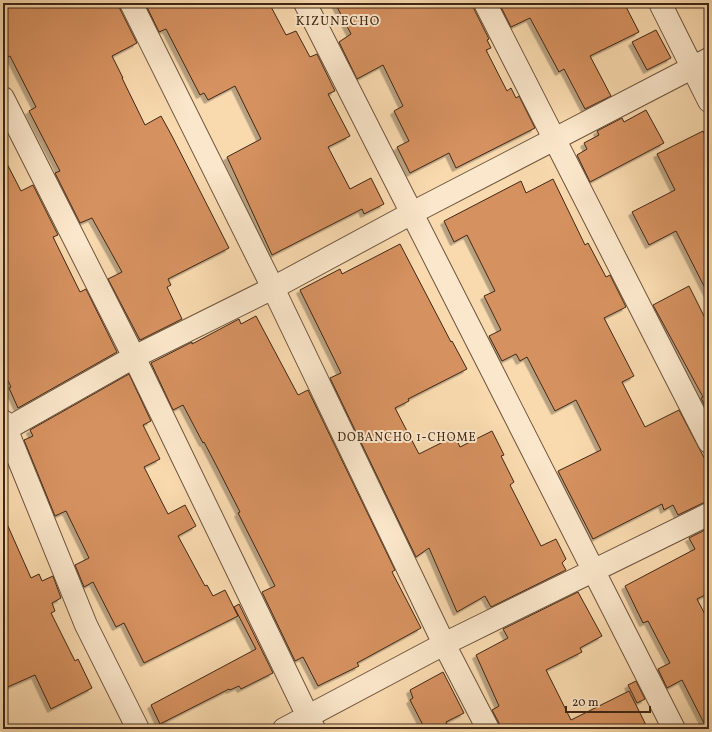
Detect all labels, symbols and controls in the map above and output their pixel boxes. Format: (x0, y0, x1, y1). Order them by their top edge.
district label: KIZUNECHO (296, 13, 380, 31)
district label: DOBANCHO 1-CHOME (337, 430, 477, 446)
scale bar (566, 688, 650, 714)
text: 20 m (572, 695, 599, 711)

